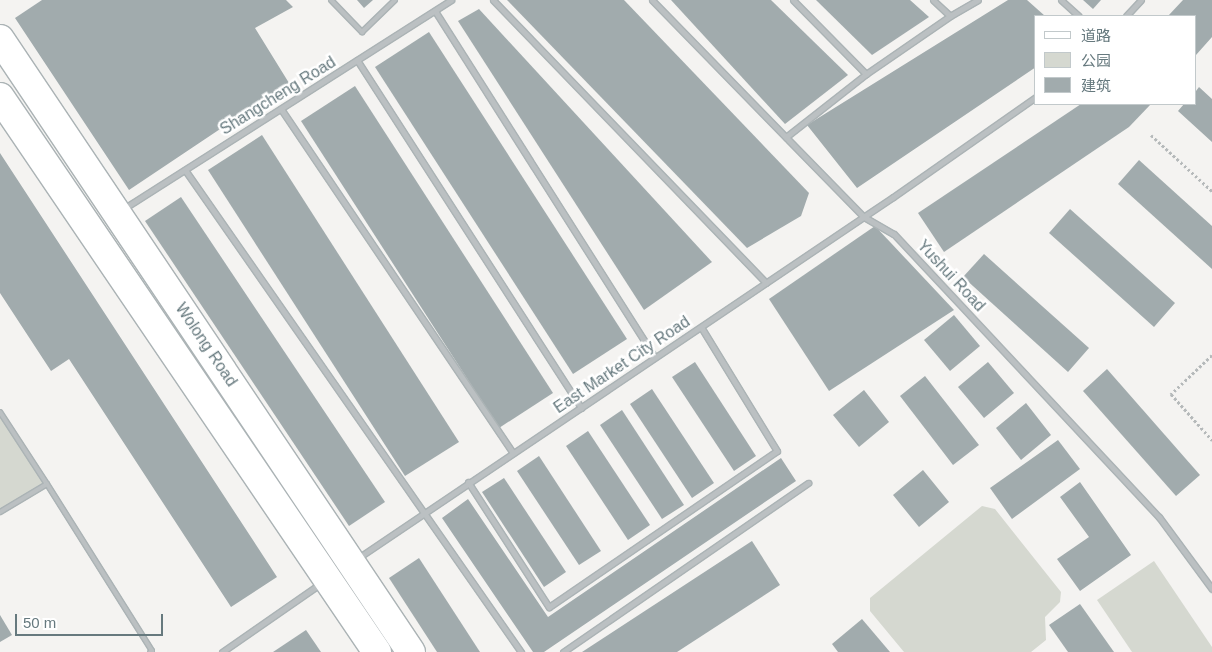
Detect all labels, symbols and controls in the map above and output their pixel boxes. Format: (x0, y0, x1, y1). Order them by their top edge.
legend (1034, 15, 1197, 105)
text: 道路 (1081, 27, 1111, 44)
text: 公园 (1081, 52, 1111, 69)
street label: Shangcheng Road (217, 53, 339, 139)
text: 建筑 (1081, 77, 1111, 94)
street label: Yushui Road (913, 236, 989, 316)
street label: Wolong Road (171, 300, 241, 390)
street label: East Market City Road (550, 312, 694, 418)
scale bar (18, 604, 165, 636)
text: 50 m (23, 614, 56, 631)

